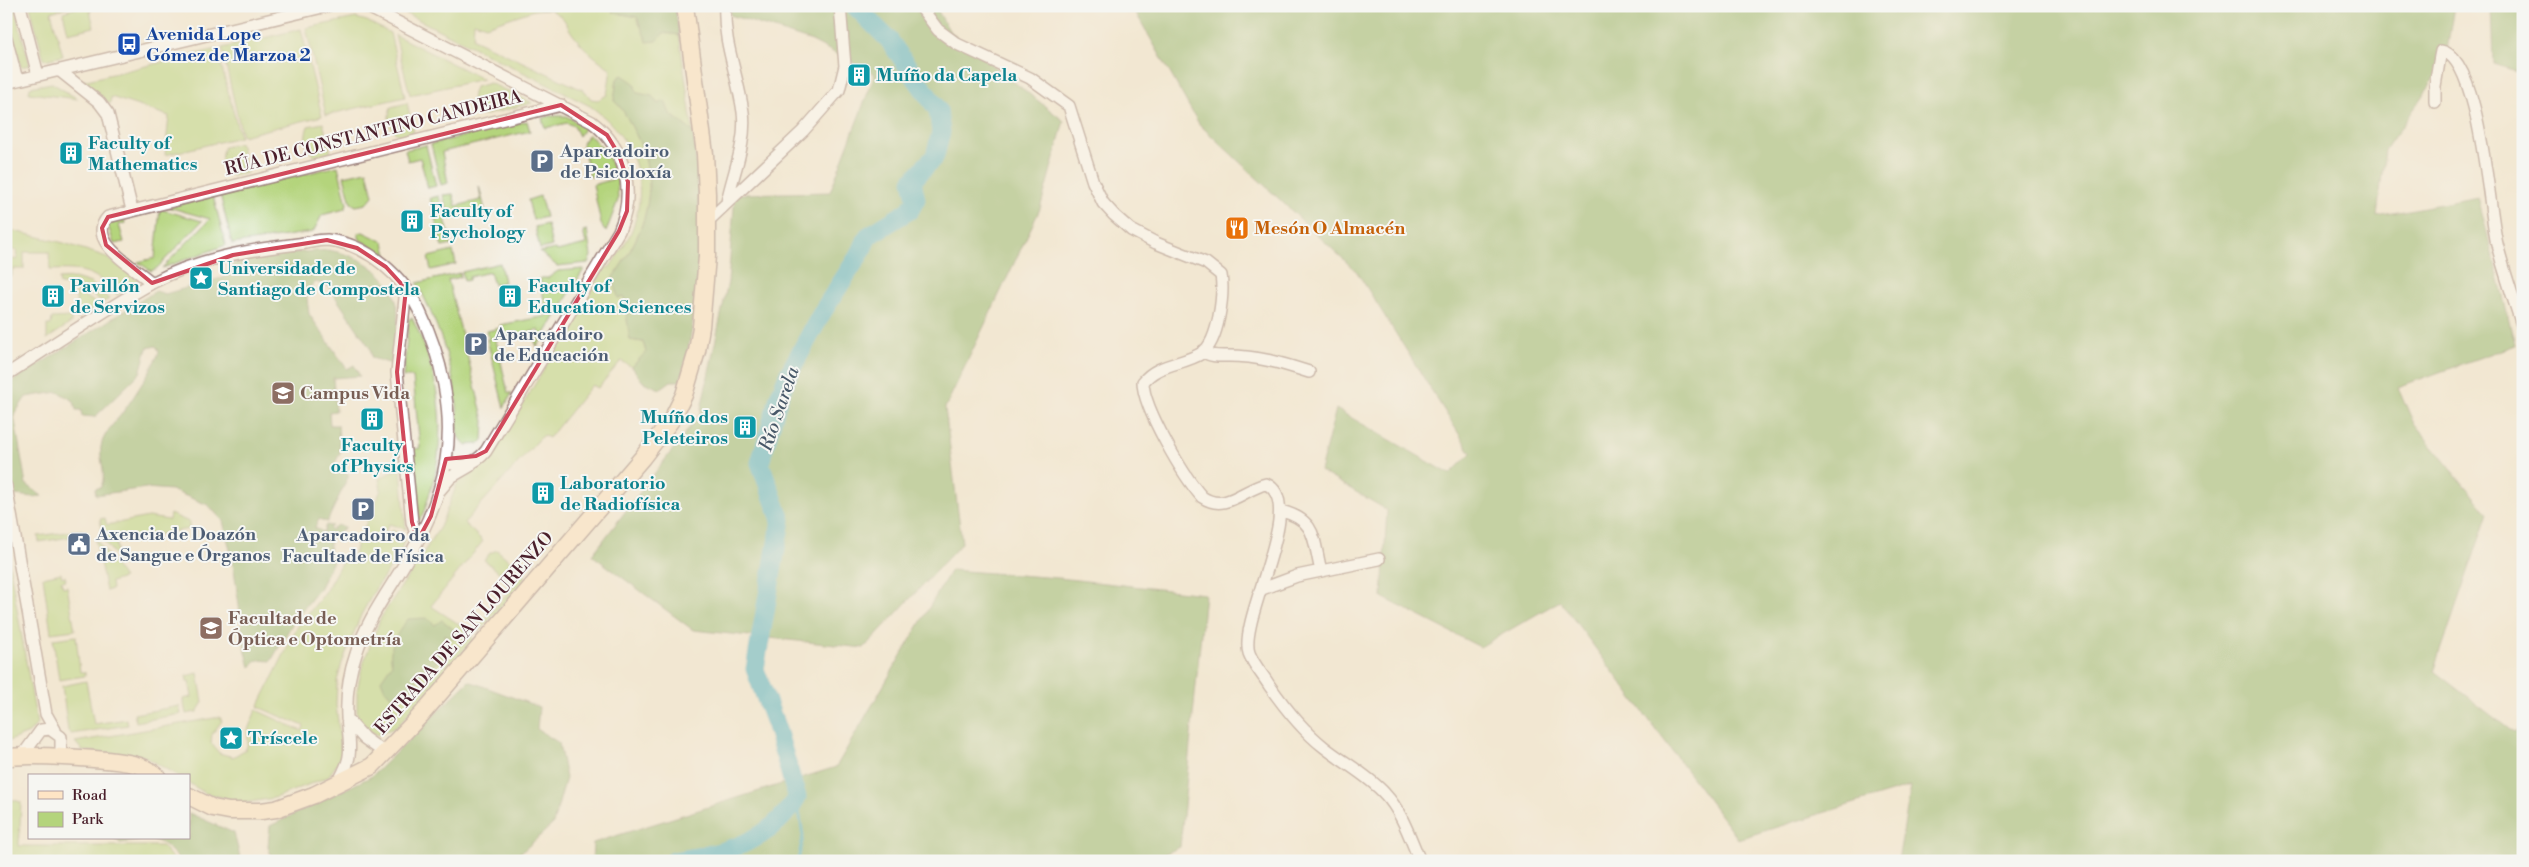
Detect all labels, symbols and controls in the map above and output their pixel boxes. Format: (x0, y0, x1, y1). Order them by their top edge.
place label: Avenida Lope Gómez de Marzoa 2 (145, 23, 311, 67)
bus stop icon: Avenida Lope Gómez de Marzoa 2 (116, 31, 142, 57)
building icon: Muíño da Capela (846, 62, 872, 88)
place label: Muíño da Capela (876, 64, 1018, 87)
street label: RÚA DE CONSTANTINO CANDEIRA (222, 85, 524, 181)
place label: Faculty of Mathematics (88, 132, 198, 176)
building icon: Faculty of Mathematics (58, 140, 84, 166)
place label: Aparcadoiro de Psicoloxía (559, 140, 672, 184)
parking icon: Aparcadoiro de Psicoloxía (529, 148, 555, 174)
place label: Faculty of Psychology (430, 200, 526, 244)
building icon: Faculty of Psychology (399, 208, 425, 234)
restaurant icon: Mesón O Almacén (1224, 215, 1250, 241)
place label: Mesón O Almacén (1254, 217, 1405, 240)
place label: Universidade de Santiago de Compostela (218, 257, 420, 301)
place icon: Universidade de Santiago de Compostela (188, 265, 214, 291)
place label: Pavillón de Servizos (70, 275, 165, 319)
place label: Faculty of Education Sciences (528, 275, 692, 319)
building icon: Pavillón de Servizos (40, 283, 66, 309)
building icon: Faculty of Education Sciences (497, 283, 523, 309)
place label: Aparcadoiro de Educación (493, 323, 609, 367)
parking icon: Aparcadoiro de Educación (463, 331, 489, 357)
water label: Río Sarela (753, 363, 805, 455)
school or university icon: Campus Vida (270, 380, 296, 406)
place label: Campus Vida (300, 382, 410, 405)
building icon: Faculty of Physics (359, 406, 385, 432)
place label: Muíño dos Peleteiros (640, 406, 728, 450)
building icon: Muíño dos Peleteiros (732, 414, 758, 440)
place label: Faculty of Physics (331, 434, 414, 478)
place label: Laboratorio de Radiofísica (560, 472, 681, 516)
building icon: Laboratorio de Radiofísica (530, 480, 556, 506)
parking icon: Aparcadoiro da Facultade de Física (350, 496, 376, 522)
place label: Axencia de Doazón de Sangue e Órganos (95, 523, 271, 567)
place label: Aparcadoiro da Facultade de Física (282, 524, 444, 568)
street label: ESTRADA DE SAN LOURENZO (370, 527, 558, 739)
public building icon: Axencia de Doazón de Sangue e Órganos (66, 531, 92, 557)
place label: Facultade de Óptica e Optometría (228, 607, 402, 651)
school or university icon: Facultade de Óptica e Optometría (198, 615, 224, 641)
place icon: Tríscele (218, 725, 244, 751)
place label: Tríscele (248, 727, 318, 750)
legend (28, 774, 190, 840)
text: Road (72, 786, 107, 805)
text: Park (72, 810, 104, 829)

